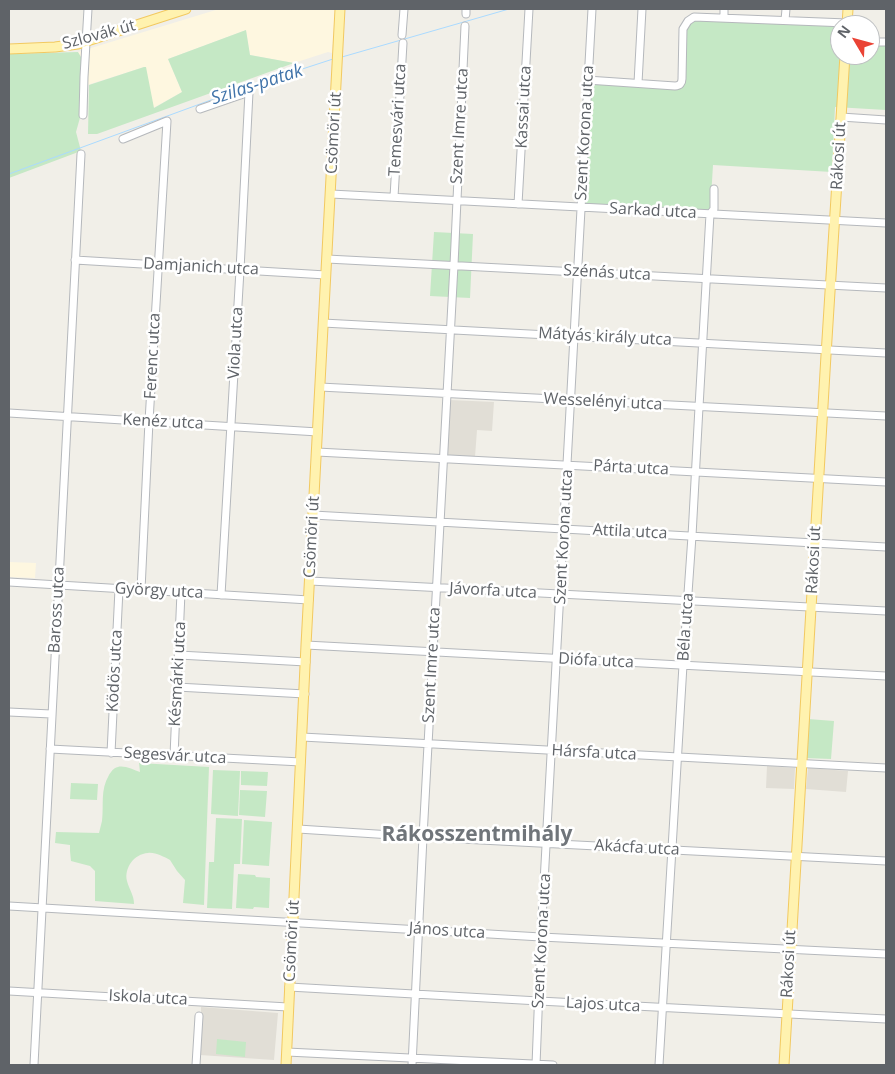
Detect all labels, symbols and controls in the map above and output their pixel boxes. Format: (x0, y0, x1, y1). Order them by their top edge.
north arrow (830, 15, 880, 65)
street label: Szlovák út (60, 16, 138, 54)
text: N (832, 21, 854, 42)
water label: Szilas-patak (208, 60, 306, 110)
street label: Temesvári utca (385, 63, 411, 177)
street label: Kassai utca (512, 65, 536, 149)
street label: Szent Korona utca (572, 65, 598, 201)
street label: Szent Imre utca (447, 68, 473, 184)
street label: Csömöri út (322, 92, 346, 174)
street label: Rákosi út (828, 121, 850, 191)
street label: Sarkad utca (609, 199, 697, 223)
street label: Damjanich utca (143, 254, 259, 280)
street label: Szénás utca (563, 261, 651, 285)
street label: Viola utca (225, 306, 247, 380)
street label: Ferenc utca (141, 312, 165, 400)
street label: Mátyás király utca (538, 324, 672, 350)
street label: Wesselényi utca (543, 389, 663, 415)
street label: Kenéz utca (122, 410, 204, 434)
street label: Párta utca (593, 456, 669, 480)
street label: Szent Korona utca (551, 469, 577, 605)
street label: Csömöri út (300, 496, 324, 578)
street label: Attila utca (592, 520, 668, 544)
street label: Rákosi út (803, 525, 825, 595)
street label: Baross utca (45, 566, 69, 654)
street label: György utca (114, 579, 204, 603)
street label: Jávorfa utca (449, 579, 537, 603)
street label: Béla utca (674, 592, 698, 662)
street label: Szent Imre utca (419, 607, 445, 723)
street label: Késmárki utca (166, 621, 190, 727)
street label: Ködös utca (103, 629, 127, 713)
street label: Diófa utca (558, 649, 634, 673)
street label: Hársfa utca (551, 741, 637, 765)
street label: Segesvár utca (123, 744, 227, 768)
district label: Rákosszentmihály (382, 822, 572, 848)
street label: Akácfa utca (594, 836, 680, 860)
street label: Szent Korona utca (529, 873, 555, 1009)
street label: Csömöri út (280, 900, 304, 982)
street label: János utca (408, 919, 486, 943)
street label: Rákosi út (778, 929, 800, 999)
street label: Iskola utca (108, 986, 188, 1010)
street label: Lajos utca (565, 993, 641, 1017)

